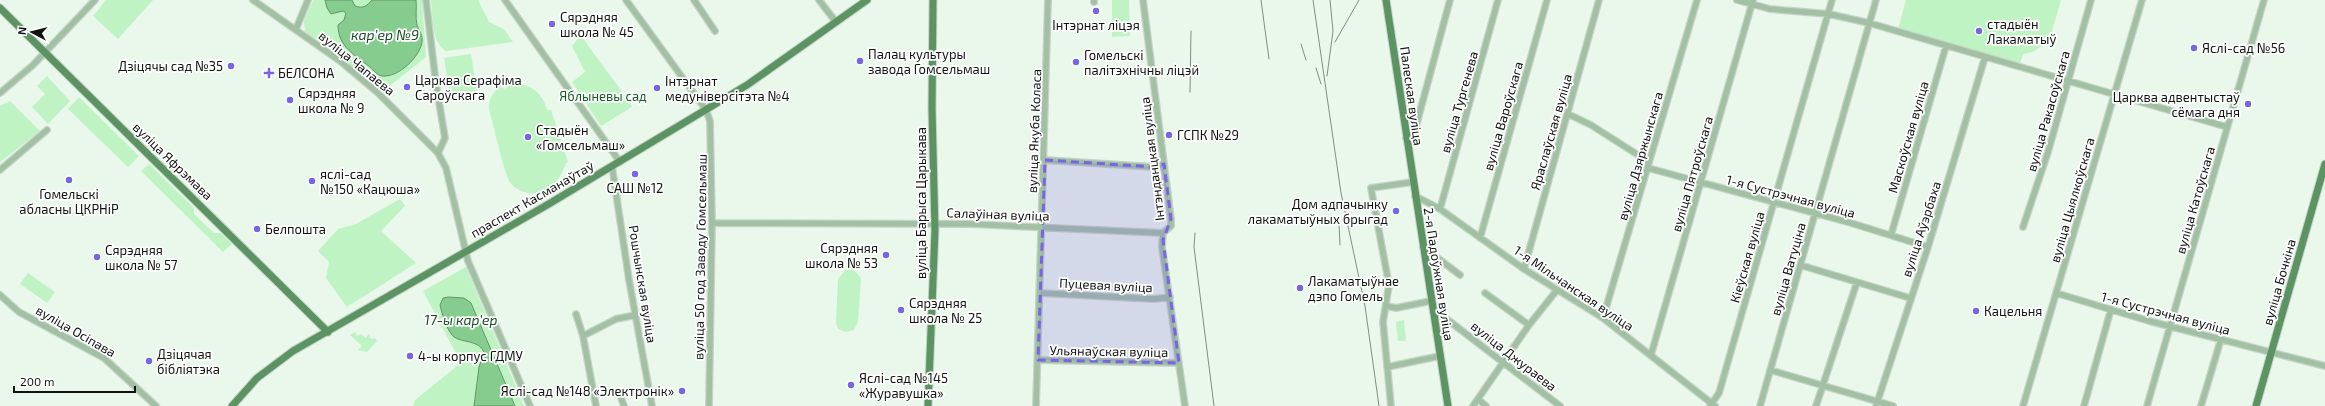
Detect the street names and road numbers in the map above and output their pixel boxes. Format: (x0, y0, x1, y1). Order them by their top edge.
street label: вуліца Чапаева (316, 27, 398, 99)
street label: Палеская вуліца (1397, 45, 1427, 147)
street label: вуліца Тургенева (1437, 49, 1481, 155)
street label: вуліца Ракасоўскага (2023, 49, 2073, 173)
street label: вуліца Вароўскага (1480, 60, 1526, 172)
street label: вуліца Якуба Коласа (1024, 69, 1044, 193)
street label: Яраслаўская вуліца (1527, 72, 1575, 192)
street label: Маскоўская вуліца (1884, 79, 1932, 195)
street label: вуліца Дзяржынскага (1614, 90, 1666, 222)
street label: Інтэнданцкая вуліца (1136, 96, 1168, 222)
street label: вуліца Пятроўскага (1668, 114, 1716, 234)
street label: вуліца Яфрэмава (130, 119, 216, 203)
street label: вуліца Барыса Царыкава (913, 127, 929, 279)
street label: вуліца Цыялкоўскага (2046, 136, 2098, 264)
street label: вуліца Катоўскага (2172, 144, 2218, 256)
street label: вуліца 50 год Заводу Гомсельмаш (690, 154, 710, 360)
street label: праспект Касманаўтаў (467, 157, 597, 241)
street label: 1-я Сустрэчная вуліца (1725, 171, 1857, 221)
street label: вуліца Аўэрбаха (1898, 179, 1944, 279)
street label: Салаўіная вуліца (946, 204, 1050, 224)
street label: 2-я Падоўжная вуліца (1421, 206, 1457, 342)
street label: Кіеўская вуліца (1726, 209, 1768, 305)
street label: вуліца Ватуціна (1767, 221, 1809, 317)
street label: Рошчынская вуліца (626, 224, 660, 344)
street label: вуліца Бочкіна (2259, 237, 2299, 327)
street label: 1-я Мільчанская вуліца (1511, 242, 1637, 334)
street label: Пуцевая вуліца (1059, 275, 1153, 295)
street label: 1-я Сустрэчная вуліца (2100, 288, 2232, 338)
street label: вуліца Осіпава (33, 302, 119, 360)
street label: вуліца Джураева (1468, 318, 1560, 394)
street label: Ульянаўская вуліца (1050, 342, 1168, 360)

